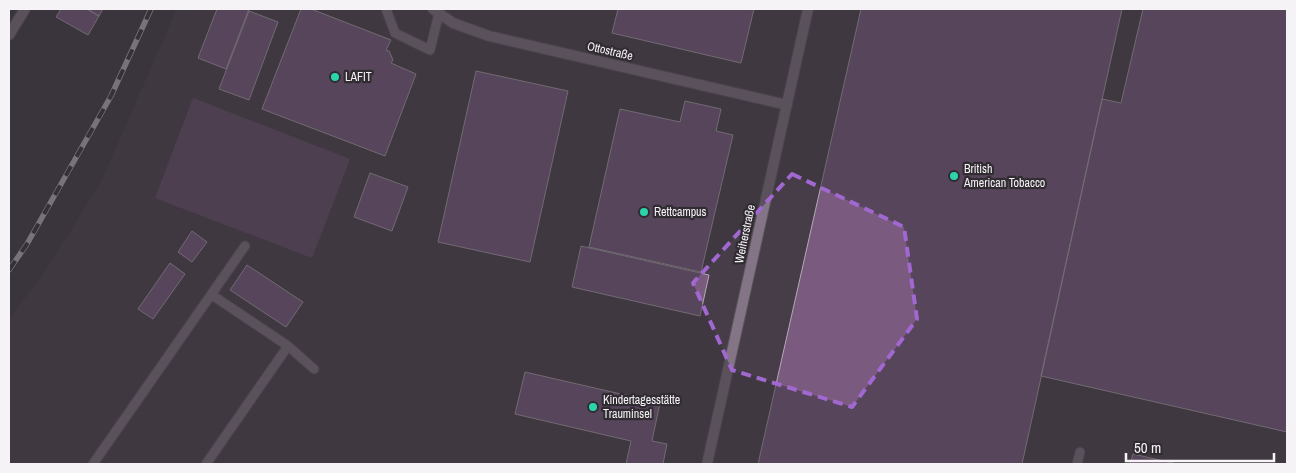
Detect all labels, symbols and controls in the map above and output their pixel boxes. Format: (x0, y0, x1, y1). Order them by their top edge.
street label: Ottostraße (586, 38, 634, 64)
place label: LAFIT (345, 69, 372, 85)
marker: LAFIT (329, 71, 341, 83)
place label: British American Tobacco (963, 161, 1045, 191)
marker: British American Tobacco (948, 170, 960, 182)
street label: Weiherstraße (731, 203, 759, 265)
place label: Rettcampus (654, 204, 707, 220)
marker: Rettcampus (638, 206, 650, 218)
place label: Kindertagesstätte Trauminsel (603, 392, 680, 422)
marker: Kindertagesstätte Trauminsel (587, 401, 599, 413)
scale bar (1126, 430, 1274, 462)
text: 50 m (1134, 437, 1161, 458)

